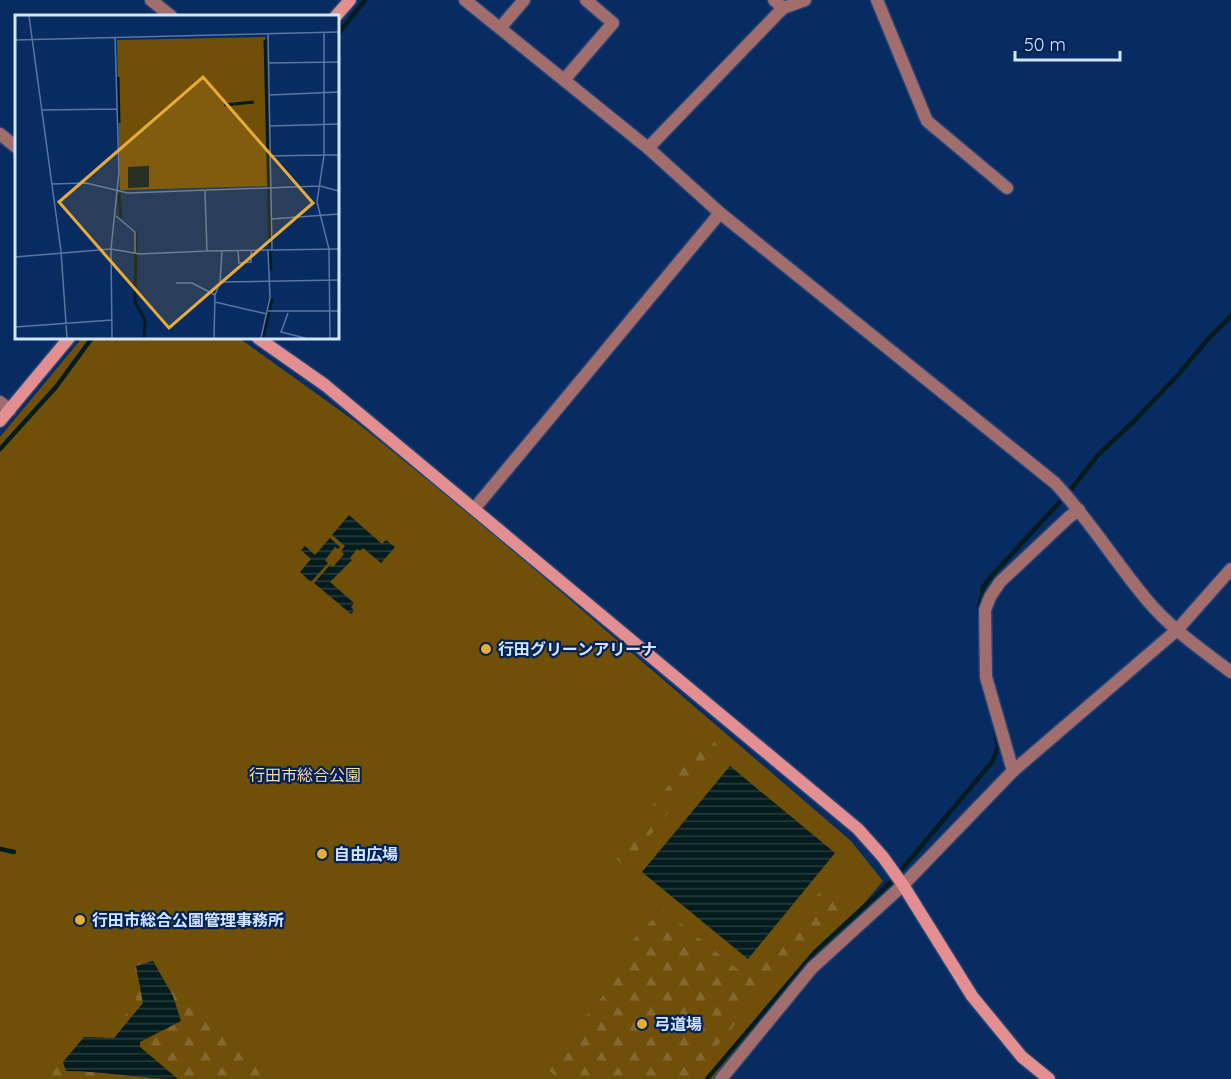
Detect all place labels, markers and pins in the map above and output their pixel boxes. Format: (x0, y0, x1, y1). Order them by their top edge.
place label: 行田グリーンアリーナ (498, 639, 657, 659)
marker: 行田グリーンアリーナ (479, 642, 493, 656)
place label: 自由広場 (334, 844, 398, 864)
marker: 自由広場 (315, 847, 329, 861)
place label: 行田市総合公園管理事務所 (92, 910, 284, 930)
marker: 行田市総合公園管理事務所 (73, 913, 87, 927)
place label: 弓道場 (654, 1014, 702, 1034)
marker: 弓道場 (635, 1017, 649, 1031)

